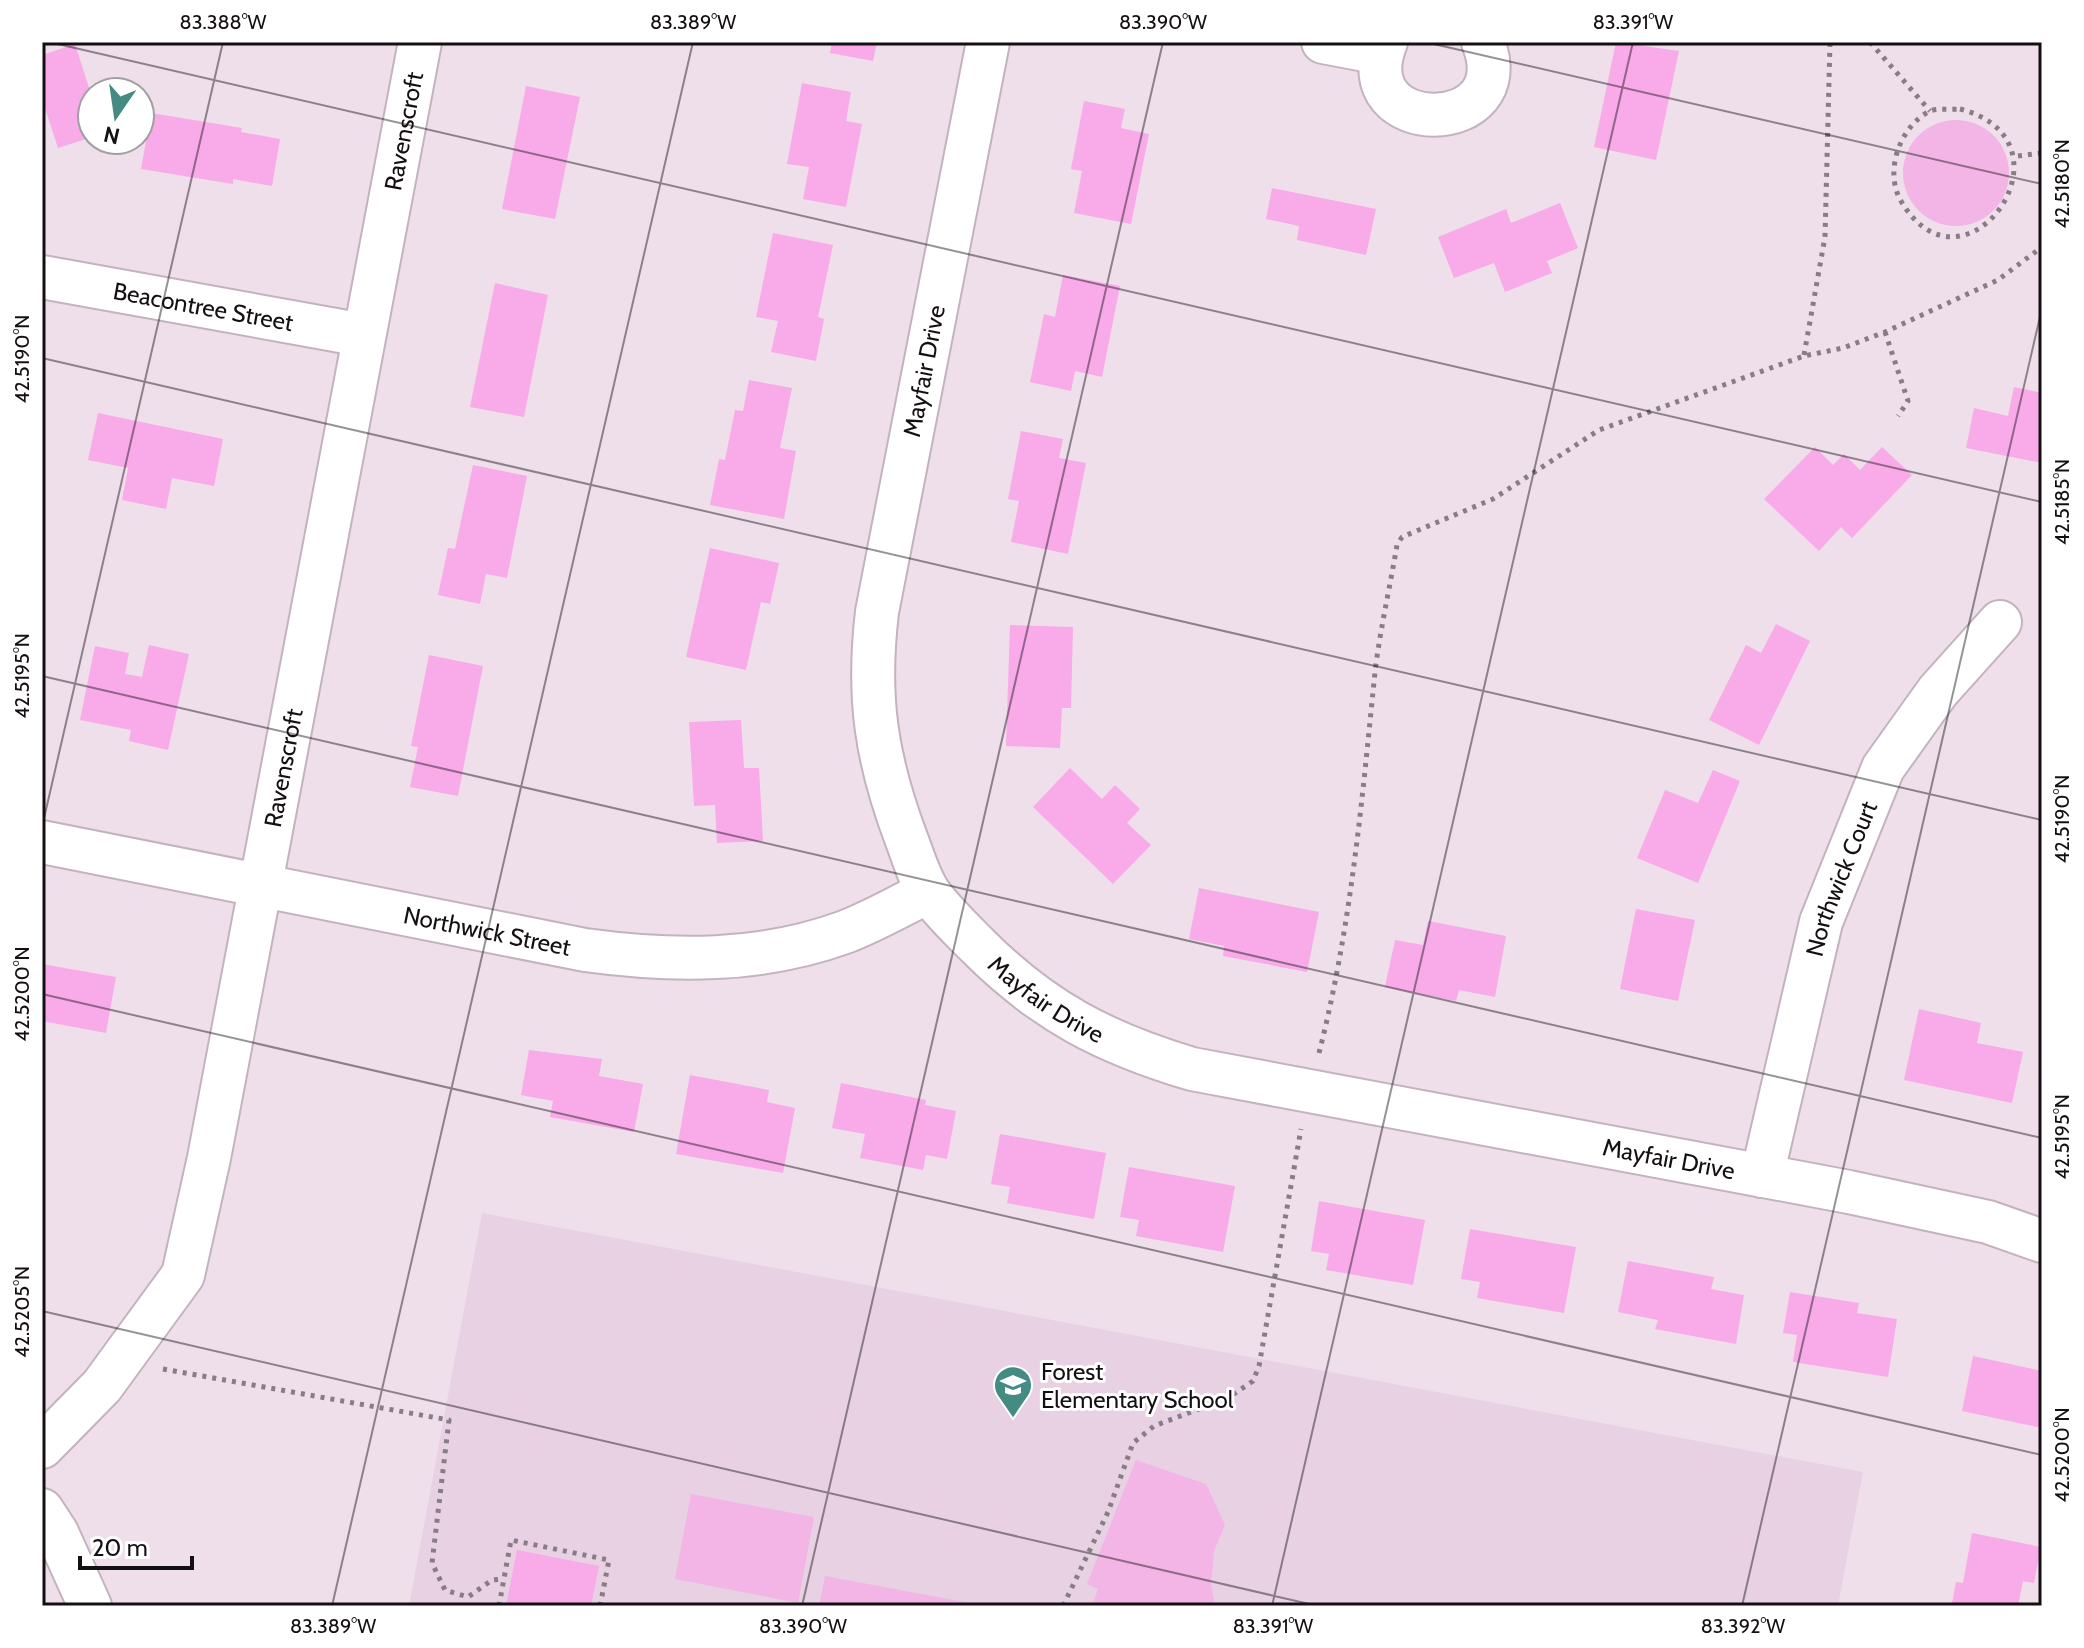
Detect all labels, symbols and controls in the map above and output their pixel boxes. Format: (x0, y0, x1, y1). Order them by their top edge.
text: 83.388°W (180, 10, 267, 34)
text: 83.389°W (650, 10, 736, 34)
text: 83.390°W (1119, 10, 1207, 34)
text: 83.391°W (1593, 10, 1673, 34)
street label: Ravenscroft (378, 69, 429, 193)
north arrow (76, 76, 156, 156)
text: N (101, 120, 122, 150)
text: 42.5180°N (2050, 139, 2074, 229)
street label: Beacontree Street (111, 276, 296, 337)
street label: Mayfair Drive (897, 303, 951, 439)
text: 42.5190°N (10, 315, 34, 403)
text: 42.5185°N (2050, 459, 2074, 545)
text: 42.5195°N (10, 633, 34, 719)
street label: Ravenscroft (257, 706, 308, 829)
text: 42.5190°N (2050, 775, 2074, 863)
street label: Northwick Court (1799, 797, 1883, 959)
street label: Northwick Street (401, 900, 573, 961)
text: 42.5200°N (10, 946, 34, 1042)
street label: Mayfair Drive (983, 949, 1109, 1049)
text: 42.5195°N (2050, 1094, 2074, 1180)
street label: Mayfair Drive (1600, 1132, 1737, 1185)
text: 42.5205°N (10, 1266, 34, 1358)
place label: Forest Elementary School (1041, 1357, 1234, 1414)
school or university icon: Forest Elementary School (992, 1364, 1034, 1419)
text: 42.5200°N (2050, 1407, 2074, 1503)
scale bar (80, 1520, 192, 1570)
text: 20 m (92, 1533, 148, 1562)
text: 83.389°W (290, 1614, 376, 1638)
text: 83.390°W (759, 1614, 847, 1638)
text: 83.391°W (1233, 1614, 1313, 1638)
text: 83.392°W (1701, 1614, 1785, 1638)

